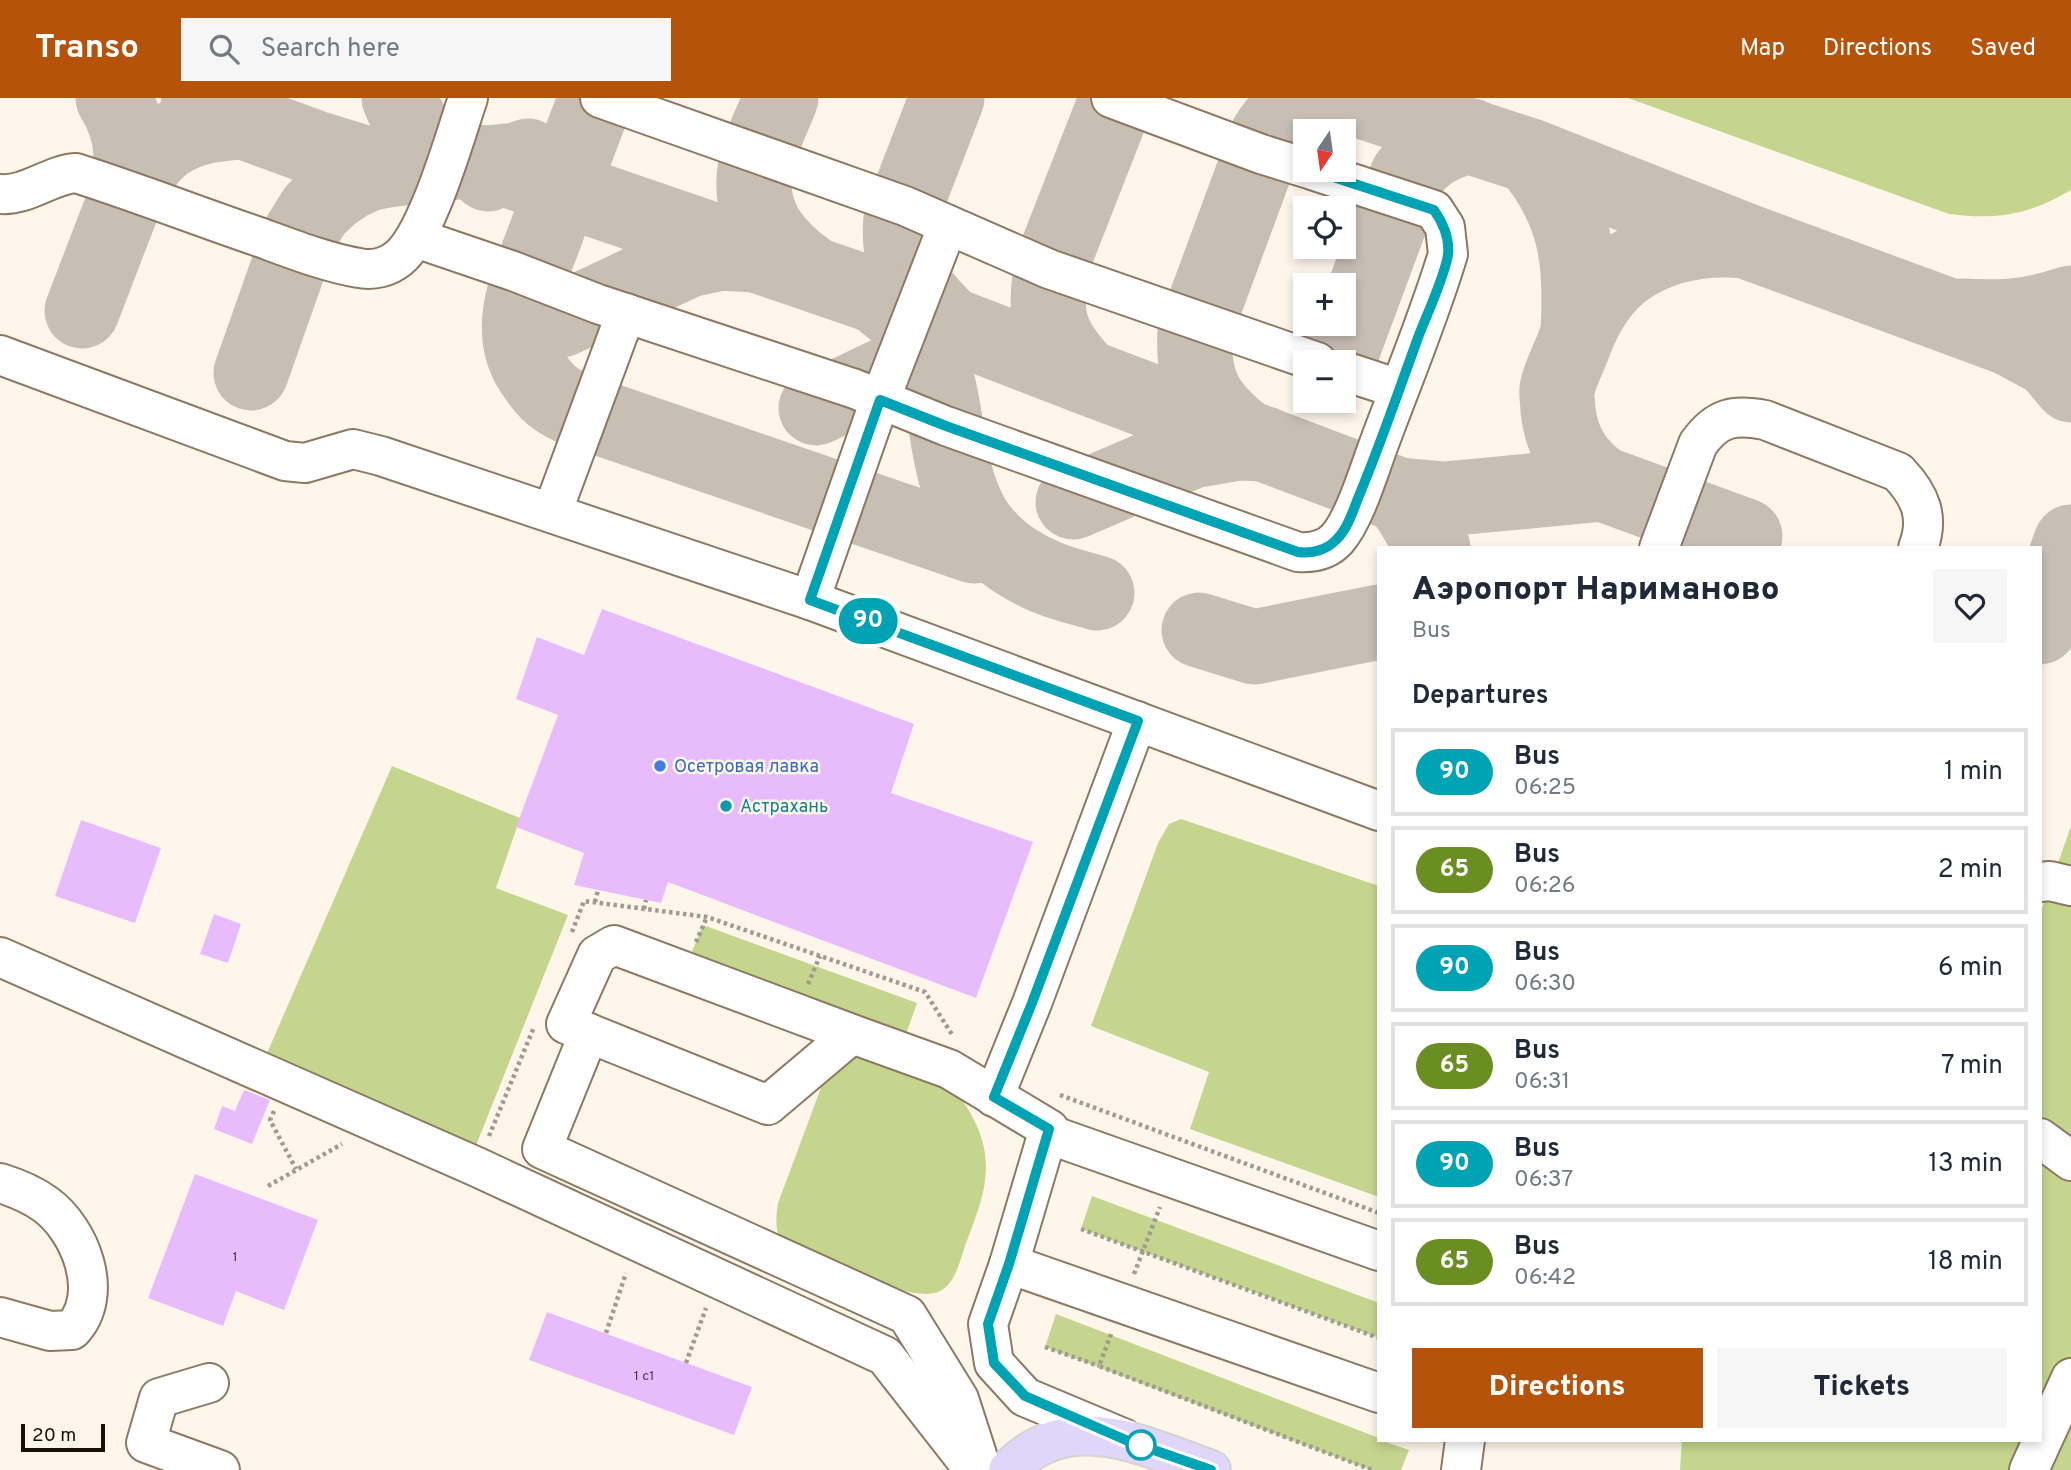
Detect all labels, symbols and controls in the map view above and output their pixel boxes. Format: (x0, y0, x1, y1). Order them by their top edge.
search box (181, 18, 671, 81)
text: Transo (35, 28, 139, 70)
icon: search (205, 30, 243, 68)
text: Search here (261, 33, 400, 66)
text: Map (1740, 34, 1785, 64)
text: Directions (1823, 34, 1932, 64)
text: Saved (1970, 34, 2036, 64)
north arrow (1293, 119, 1356, 182)
map controls (1293, 119, 1356, 413)
button: locate (1293, 196, 1356, 259)
button: + (1293, 273, 1356, 336)
button: − (1293, 350, 1356, 413)
button: heart (1933, 569, 2007, 643)
text: Аэропорт Нариманово (1412, 570, 1780, 612)
line badge: 90 (836, 598, 900, 644)
text: 90 (853, 606, 883, 636)
text: Bus (1412, 617, 1451, 646)
text: Departures (1412, 680, 1549, 713)
text: Bus (1514, 741, 1560, 774)
place label: Осетровая лавка (674, 756, 819, 779)
text: 1 min (1944, 756, 2003, 789)
text: 90 (1439, 757, 1470, 787)
marker: Осетровая лавка (652, 758, 668, 774)
text: 06:25 (1514, 774, 1576, 803)
place label: Астрахань (740, 796, 828, 819)
marker: Астрахань (718, 798, 734, 814)
text: Bus (1514, 839, 1560, 872)
text: 2 min (1938, 854, 2003, 887)
text: 65 (1440, 855, 1469, 885)
text: 06:26 (1514, 872, 1575, 901)
text: Bus (1514, 937, 1560, 970)
text: 6 min (1938, 952, 2003, 985)
text: 90 (1439, 953, 1470, 983)
text: 06:30 (1514, 970, 1576, 999)
text: Bus (1514, 1035, 1560, 1068)
text: 7 min (1941, 1050, 2003, 1083)
text: 65 (1440, 1051, 1469, 1081)
text: 06:31 (1514, 1068, 1570, 1097)
text: Bus (1514, 1133, 1560, 1166)
text: 13 min (1928, 1148, 2003, 1181)
text: 90 (1439, 1149, 1470, 1179)
text: 06:37 (1514, 1166, 1573, 1195)
text: Bus (1514, 1231, 1560, 1264)
text: 18 min (1928, 1246, 2003, 1279)
text: 65 (1440, 1247, 1469, 1277)
house number: 1 (232, 1249, 238, 1266)
text: 06:42 (1514, 1264, 1576, 1293)
button: Directions (1412, 1348, 1703, 1428)
button: Tickets (1717, 1348, 2007, 1428)
house number: 1 с1 (634, 1368, 654, 1385)
scale bar (21, 1421, 105, 1453)
text: 20 m (32, 1424, 76, 1448)
unlabelled marker (1126, 1430, 1156, 1460)

